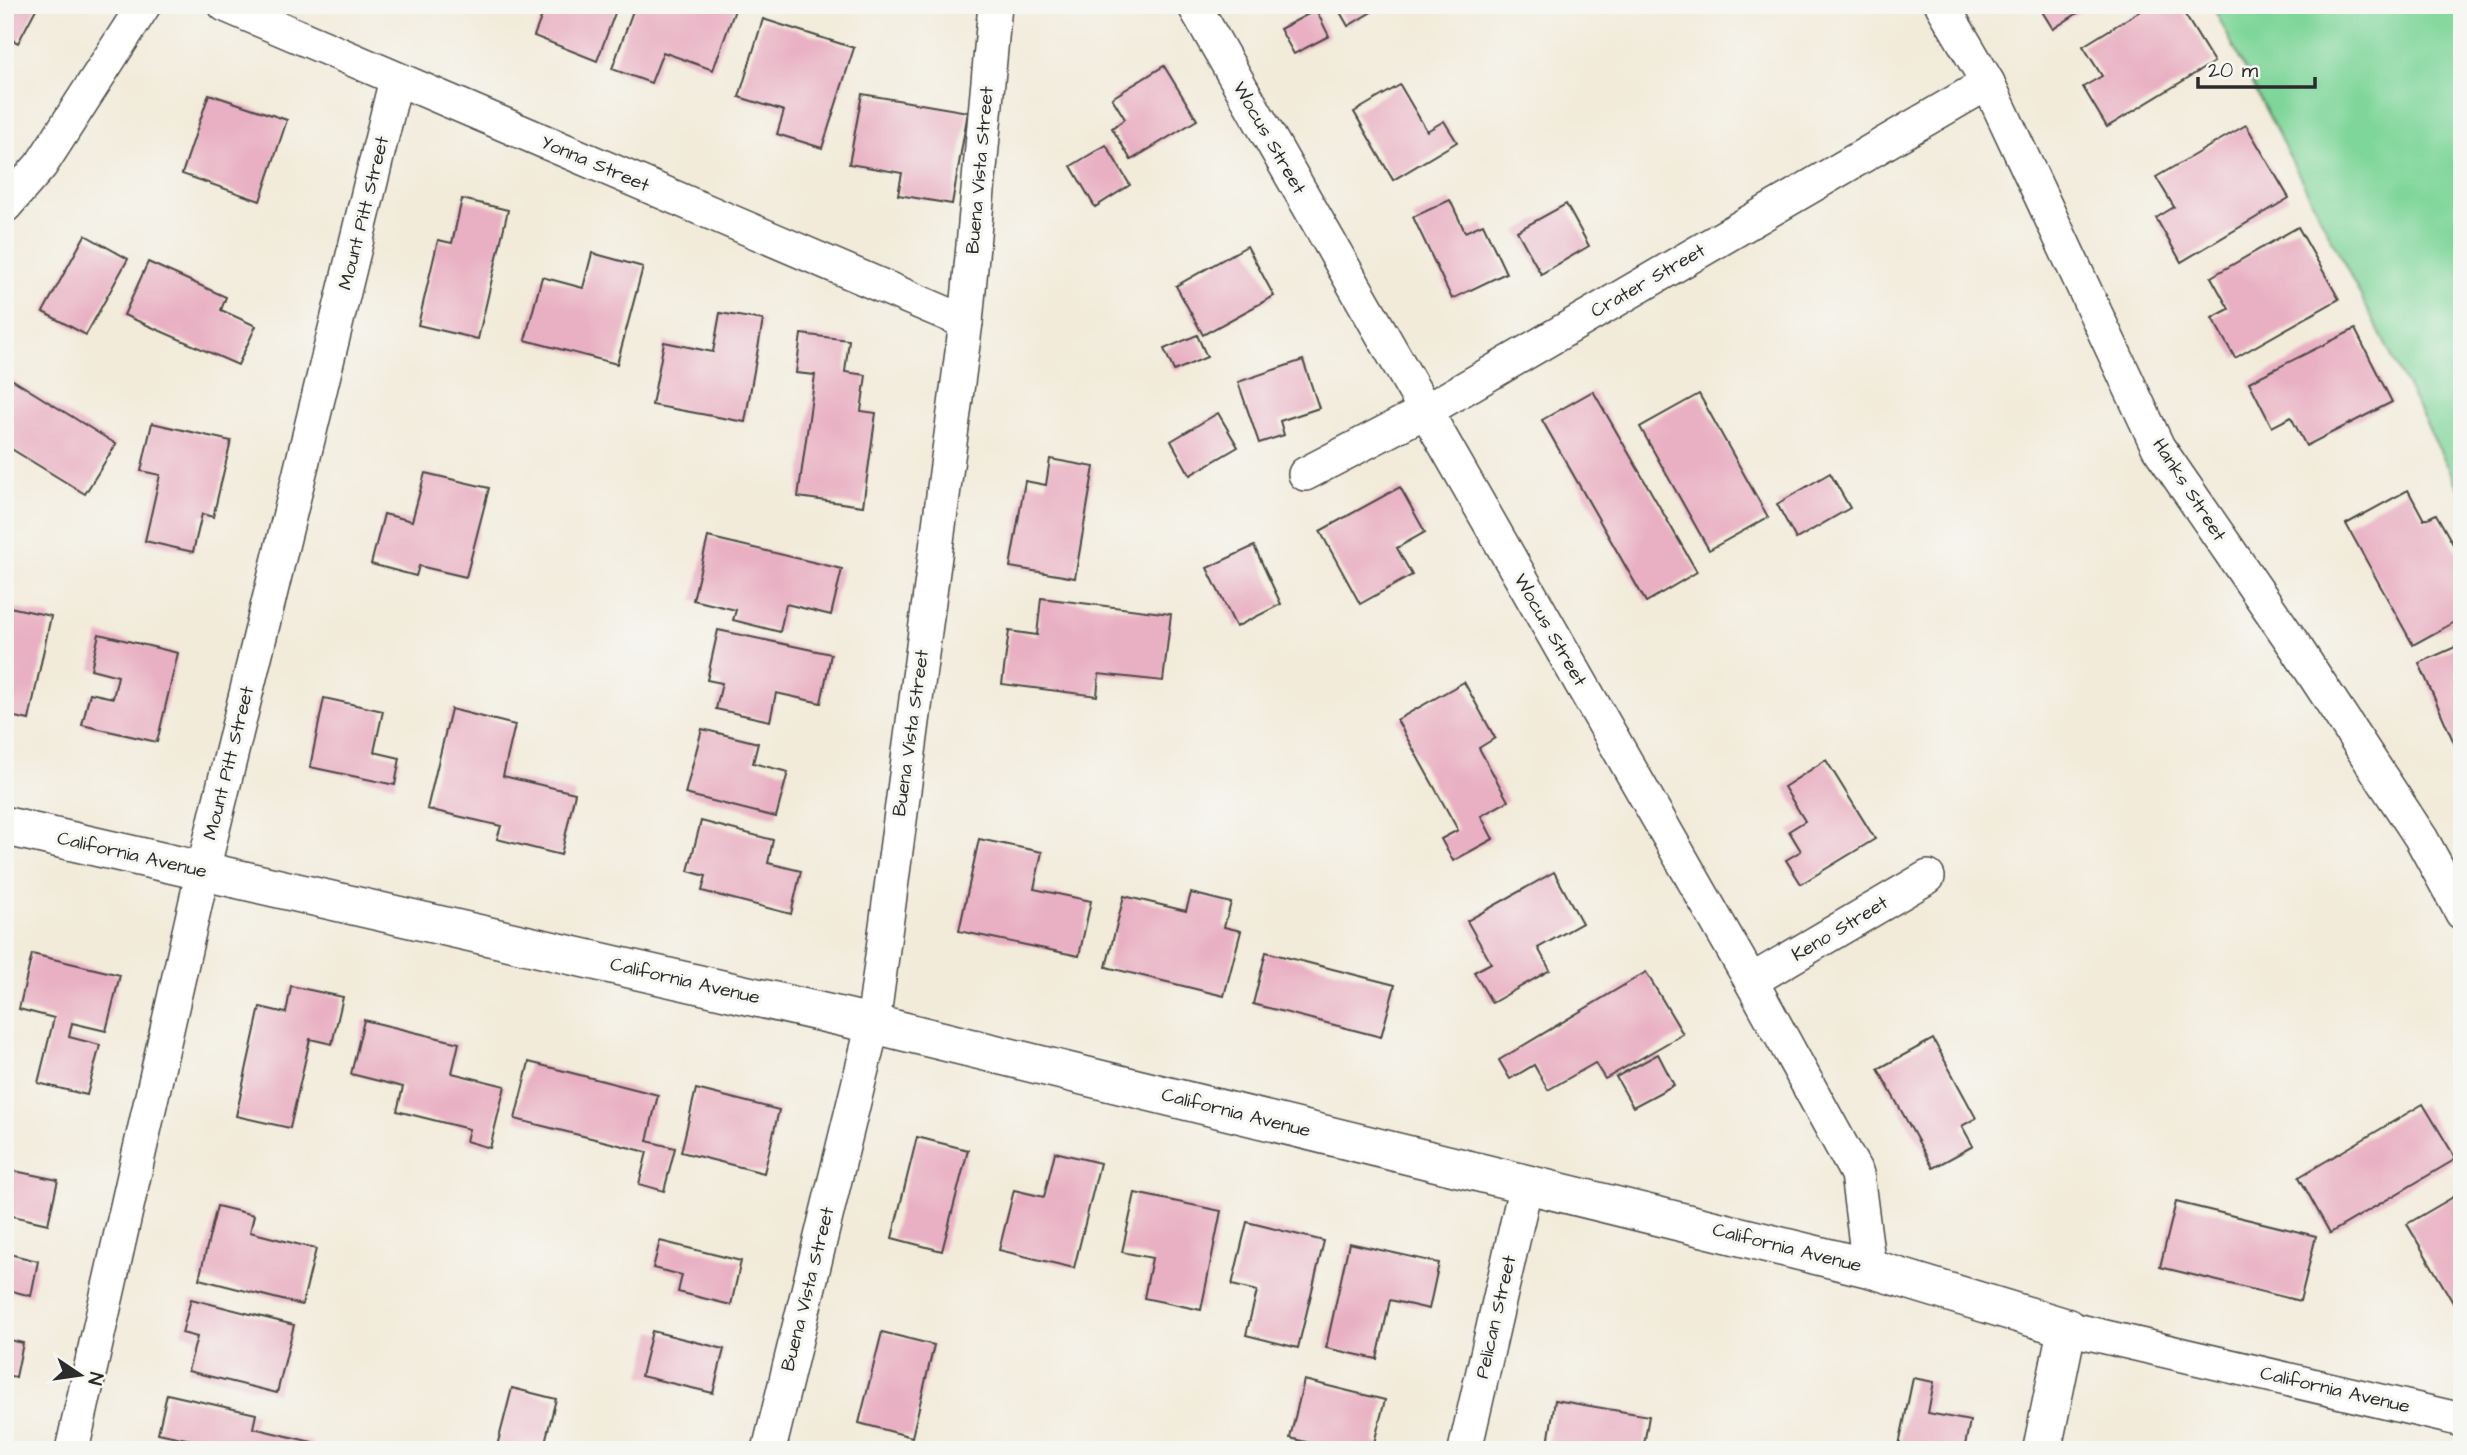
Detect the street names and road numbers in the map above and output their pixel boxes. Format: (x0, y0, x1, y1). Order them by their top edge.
street label: Wocus Street (1226, 77, 1312, 200)
street label: Buena Vista Street (959, 85, 1001, 255)
street label: Yonna Street (536, 129, 654, 199)
street label: Mount Pitt Street (332, 133, 396, 293)
street label: Crater Street (1586, 237, 1711, 325)
street label: Hanks Street (2146, 433, 2233, 547)
street label: Wocus Street (1507, 569, 1593, 692)
street label: Buena Vista Street (886, 648, 936, 818)
street label: Mount Pitt Street (197, 683, 261, 843)
street label: California Avenue (55, 825, 209, 885)
street label: Keno Street (1787, 889, 1894, 968)
street label: California Avenue (608, 951, 762, 1011)
street label: California Avenue (1159, 1081, 1313, 1145)
street label: Buena Vista Street (775, 1204, 842, 1374)
street label: California Avenue (1710, 1216, 1864, 1280)
street label: Pelican Street (1469, 1252, 1523, 1381)
street label: California Avenue (2258, 1360, 2412, 1420)

